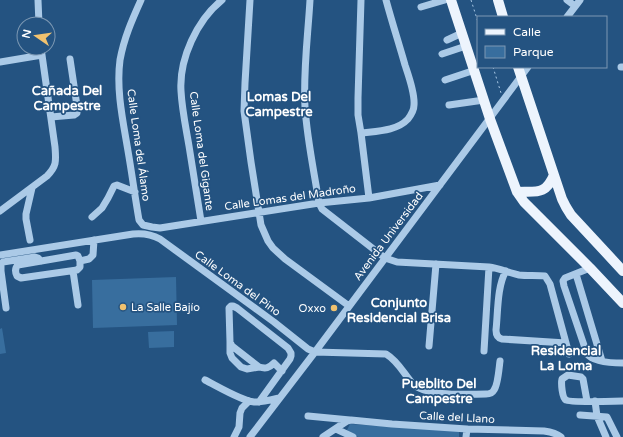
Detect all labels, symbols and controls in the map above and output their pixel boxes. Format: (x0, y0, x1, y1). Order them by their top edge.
north arrow (16, 16, 56, 56)
legend (477, 16, 607, 68)
text: Calle (513, 25, 541, 39)
text: N (19, 28, 34, 40)
text: Parque (513, 45, 554, 59)
district label: Cañada Del Campestre (32, 83, 102, 114)
street label: Calle Loma del Álamo (124, 88, 154, 202)
district label: Lomas Del Campestre (245, 89, 313, 120)
street label: Calle Loma del Gigante (187, 91, 216, 212)
street label: Calle Lomas del Madroño (224, 182, 357, 213)
street label: Avenida Universidad (351, 190, 426, 283)
street label: Calle Loma del Pino (192, 248, 283, 319)
district label: Conjunto Residencial Brisa (347, 295, 451, 326)
place label: La Salle Bajío (131, 301, 200, 314)
marker: La Salle Bajío (118, 302, 128, 312)
place label: Oxxo (299, 302, 326, 315)
marker: Oxxo (329, 303, 339, 313)
district label: Residencial La Loma (531, 343, 601, 374)
district label: Pueblito Del Campestre (402, 376, 476, 407)
street label: Calle del Llano (419, 409, 495, 426)

